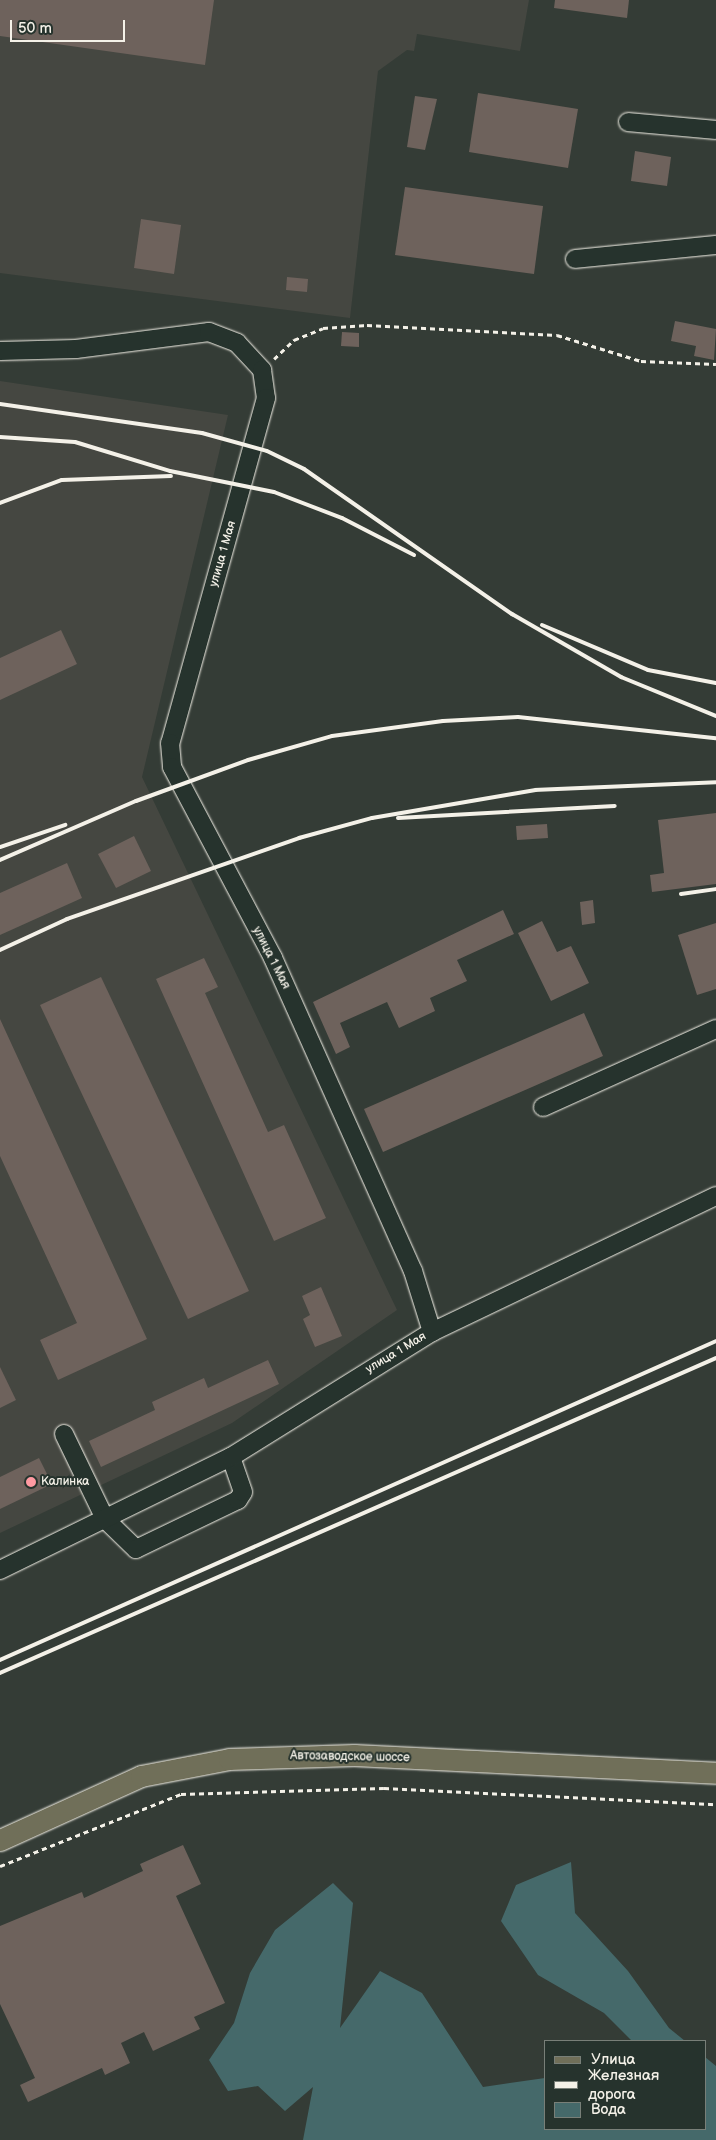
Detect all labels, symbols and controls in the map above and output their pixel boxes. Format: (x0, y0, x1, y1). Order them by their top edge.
scale bar (12, 10, 128, 42)
text: 50 m (18, 19, 52, 38)
street label: улица 1 Мая (207, 519, 239, 589)
street label: улица 1 Мая (249, 924, 293, 992)
street label: улица 1 Мая (363, 1329, 429, 1377)
place label: Калинка (41, 1475, 89, 1489)
marker: Калинка (25, 1476, 37, 1488)
street label: Автозаводское шоссе (290, 1749, 410, 1765)
legend (544, 2040, 706, 2130)
text: Улица (591, 2050, 635, 2069)
text: Железная дорога (588, 2066, 659, 2104)
text: Вода (591, 2100, 626, 2119)

